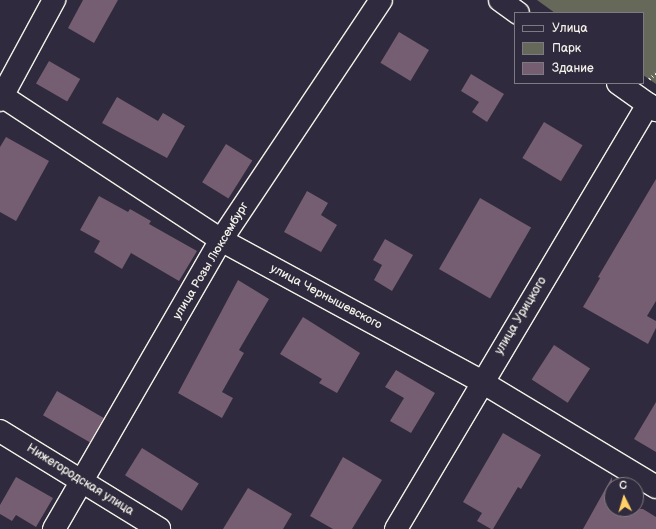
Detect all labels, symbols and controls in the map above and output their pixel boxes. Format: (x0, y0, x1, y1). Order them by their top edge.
legend (514, 12, 644, 84)
text: Улица (552, 21, 588, 36)
text: Парк (552, 41, 581, 56)
text: Здание (552, 61, 594, 76)
street label: улица Розы Люксембург (170, 200, 252, 322)
street label: улица Чернышевского (268, 261, 384, 333)
street label: улица Урицкого (492, 275, 550, 357)
street label: Нижегородская улица (24, 441, 136, 519)
north arrow (604, 477, 644, 517)
text: С (619, 479, 627, 492)

